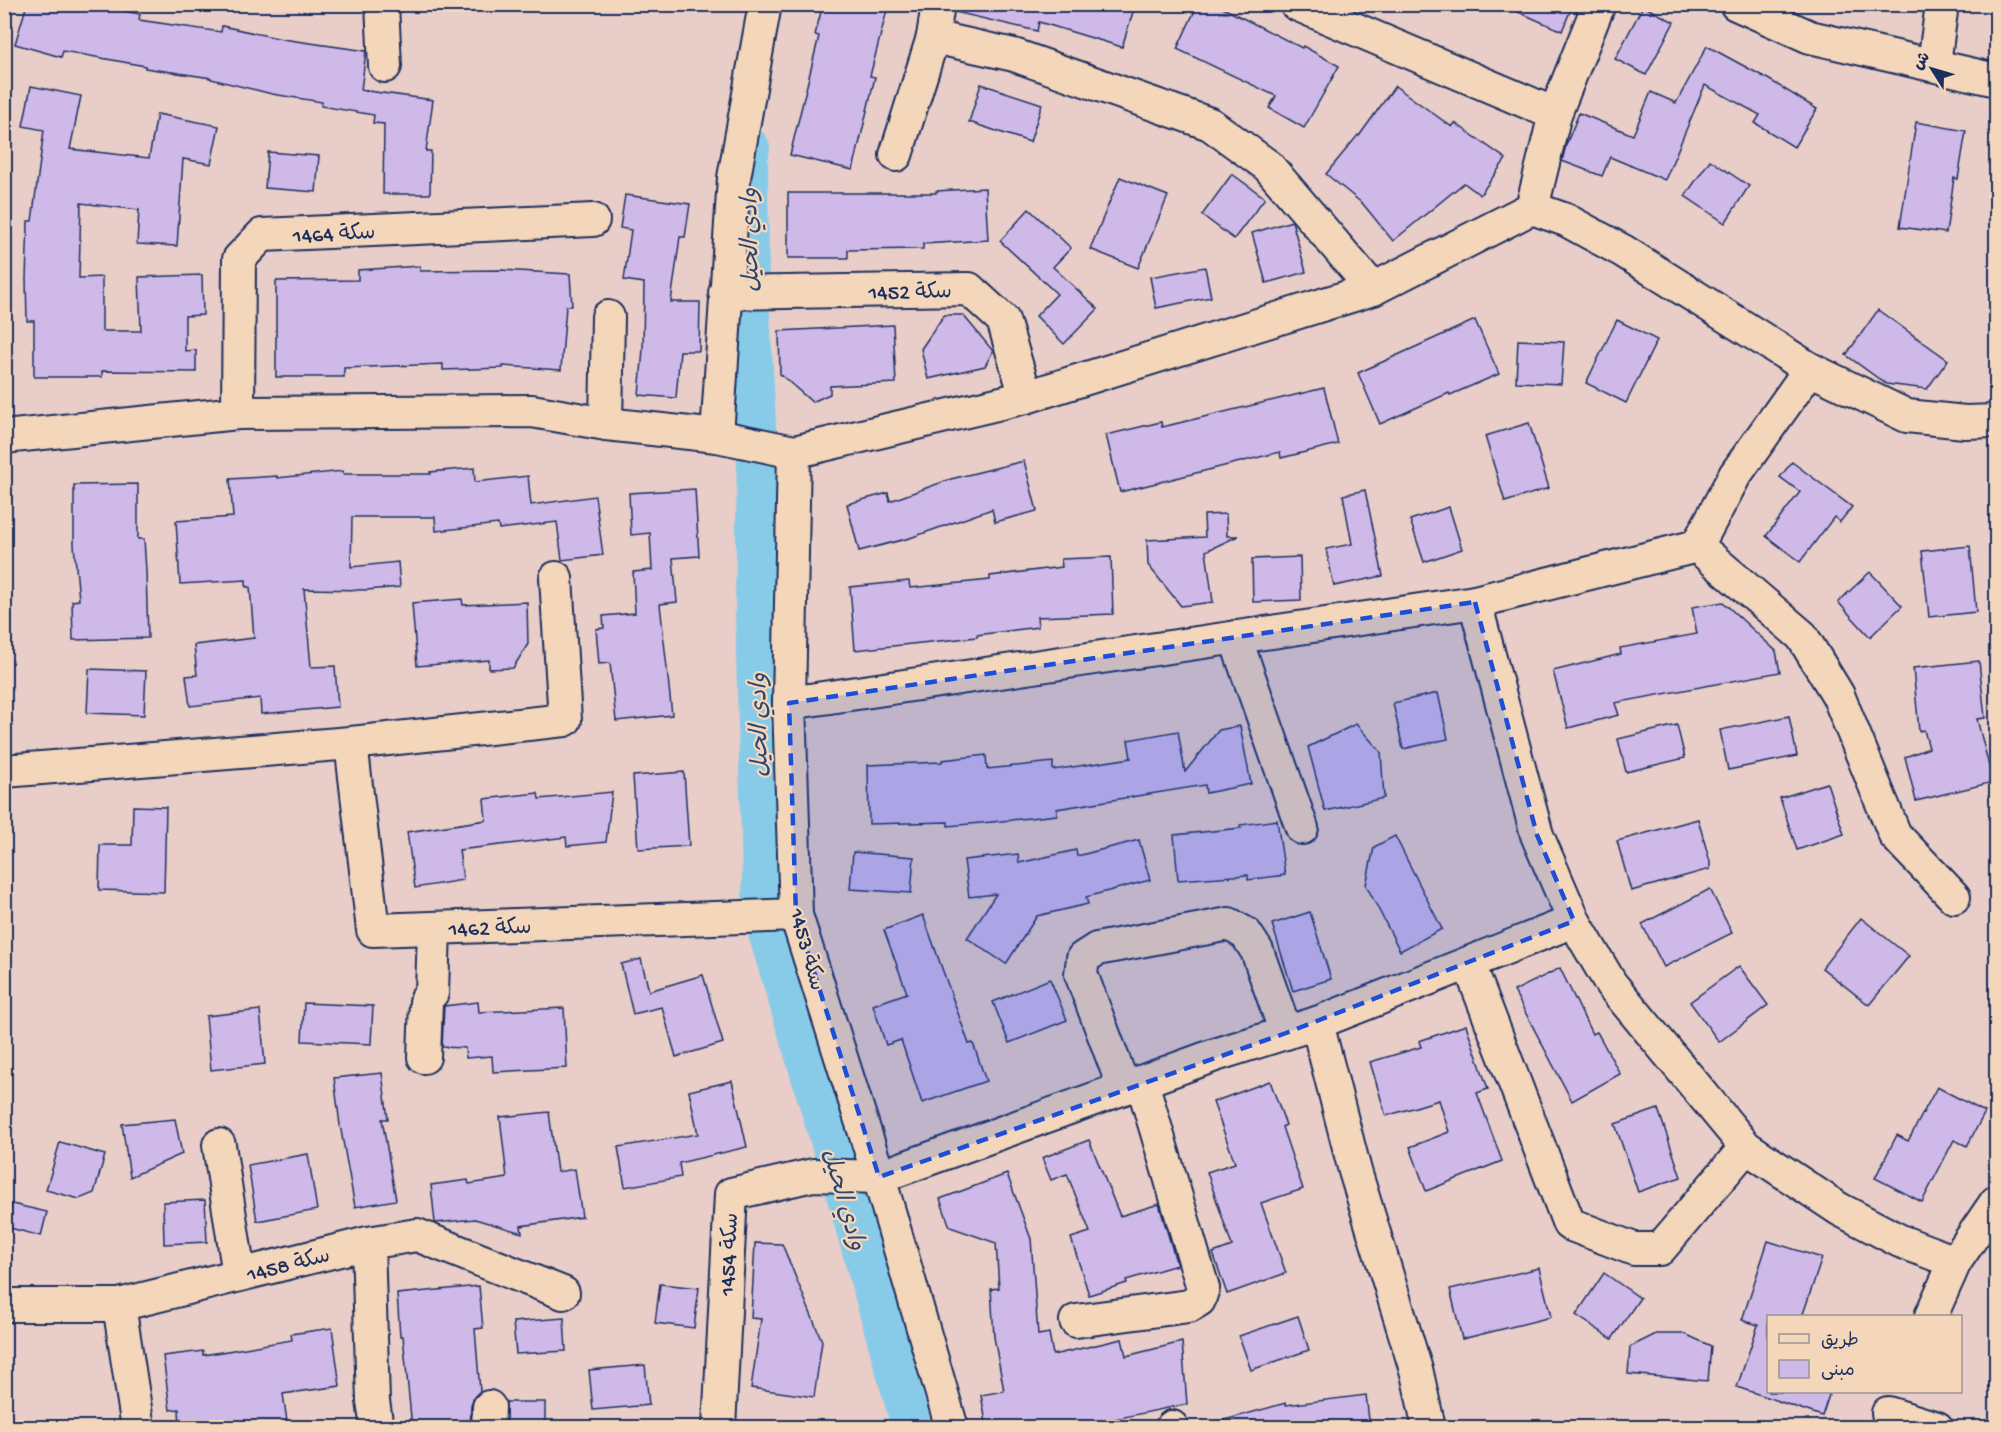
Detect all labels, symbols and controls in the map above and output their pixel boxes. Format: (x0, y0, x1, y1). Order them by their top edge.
north arrow (1902, 39, 1962, 99)
text: ش (1910, 49, 1936, 75)
water label: وادي الحيل (737, 187, 768, 292)
street label: سكة 1464 (291, 221, 376, 251)
street label: سكة 1452 (867, 280, 952, 308)
water label: وادي الحيل (746, 672, 777, 777)
street label: سكة 1453 (781, 905, 829, 994)
street label: سكة 1462 (447, 916, 532, 944)
water label: وادي الحيل (813, 1146, 870, 1254)
street label: سكة 1454 (716, 1212, 746, 1297)
street label: سكة 1458 (244, 1244, 333, 1290)
legend (1767, 1315, 1962, 1393)
text: طريق (1821, 1331, 1859, 1352)
text: مبنى (1821, 1361, 1855, 1382)

